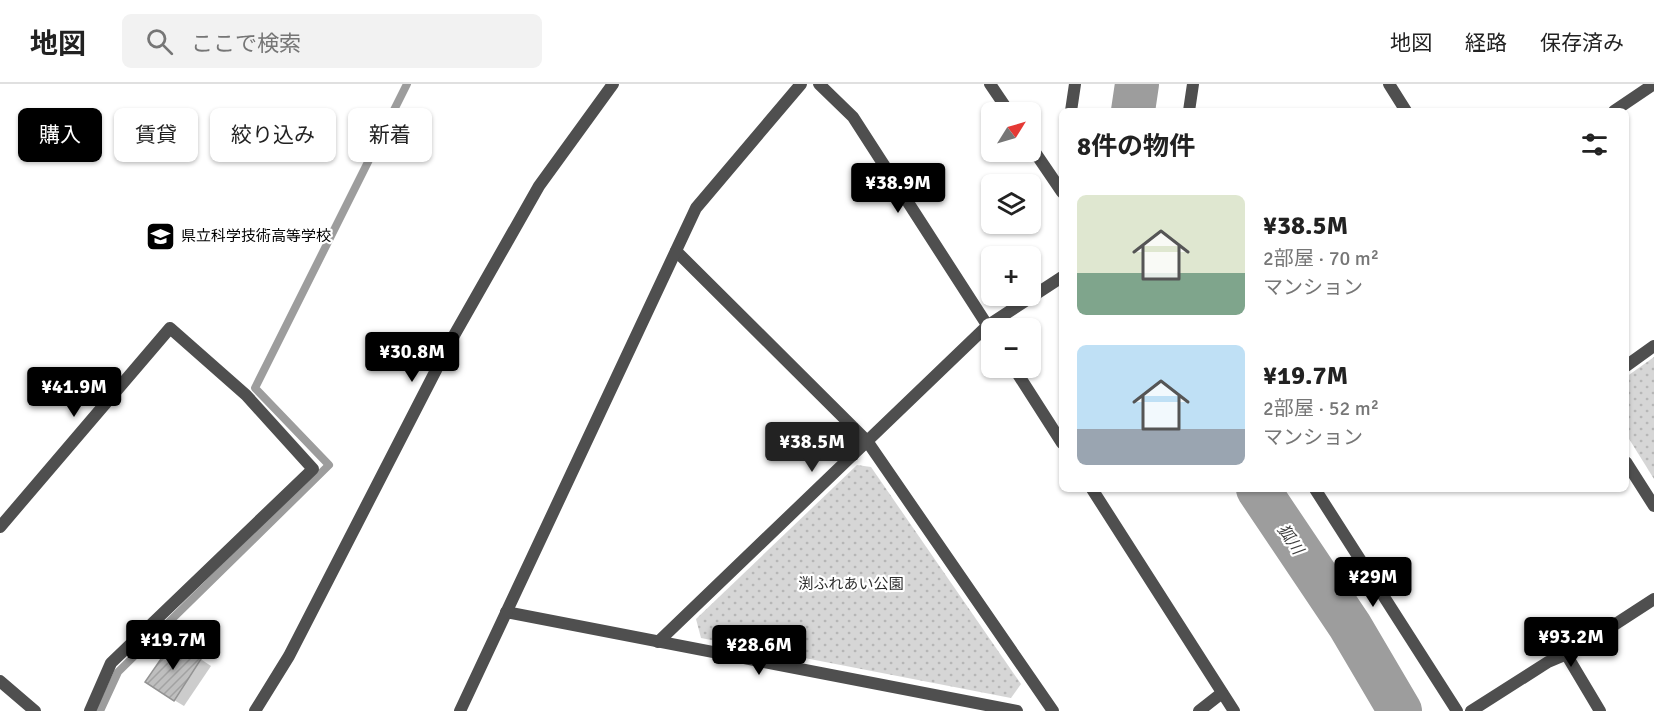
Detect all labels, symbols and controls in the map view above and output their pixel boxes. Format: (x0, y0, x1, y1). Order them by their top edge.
search box (122, 14, 542, 68)
icon: search (143, 25, 176, 58)
text: 地図 (30, 27, 86, 61)
text: ここで検索 (191, 30, 301, 57)
text: 地図 (1390, 30, 1432, 56)
text: 経路 (1465, 30, 1507, 56)
text: 保存済み (1540, 30, 1624, 56)
north arrow (981, 102, 1041, 162)
map controls (981, 102, 1041, 378)
chip: 購入 (18, 108, 102, 162)
chip: 賃貸 (114, 108, 198, 162)
chip: 絞り込み (210, 108, 336, 162)
chip: 新着 (348, 108, 432, 162)
icon: filters (1578, 128, 1611, 161)
text: 8件の物件 (1077, 131, 1195, 163)
pin: ¥38.9M (849, 163, 947, 214)
text: ¥38.9M (865, 170, 931, 195)
button: layers (981, 174, 1041, 234)
text: ¥38.5M (1263, 210, 1348, 242)
icon: home (1125, 219, 1197, 291)
school or university icon: 県立科学技術高等学校 (144, 220, 176, 252)
place label: 県立科学技術高等学校 (181, 227, 331, 245)
button: + (981, 246, 1041, 306)
text: 2部屋 · 70 m² (1263, 246, 1379, 271)
text: マンション (1263, 275, 1363, 300)
button: − (981, 318, 1041, 378)
pin: ¥30.8M (363, 332, 461, 383)
text: ¥30.8M (379, 339, 445, 364)
text: ¥19.7M (1263, 360, 1348, 392)
pin: ¥41.9M (25, 367, 123, 418)
icon: home (1125, 369, 1197, 441)
text: ¥41.9M (41, 374, 107, 399)
text: 2部屋 · 52 m² (1263, 396, 1379, 421)
pin: ¥38.5M (763, 422, 861, 473)
text: マンション (1263, 425, 1363, 450)
text: ¥38.5M (779, 429, 845, 454)
water label: 狐川 (1273, 521, 1309, 560)
pin: ¥29M (1337, 557, 1409, 608)
text: ¥29M (1348, 564, 1398, 589)
park label: 渕ふれあい公園 (798, 575, 904, 593)
pin: ¥93.2M (1522, 617, 1620, 668)
pin: ¥19.7M (124, 620, 222, 671)
text: ¥93.2M (1538, 624, 1604, 649)
pin: ¥28.6M (710, 625, 808, 676)
text: ¥19.7M (140, 627, 206, 652)
text: ¥28.6M (726, 632, 792, 657)

